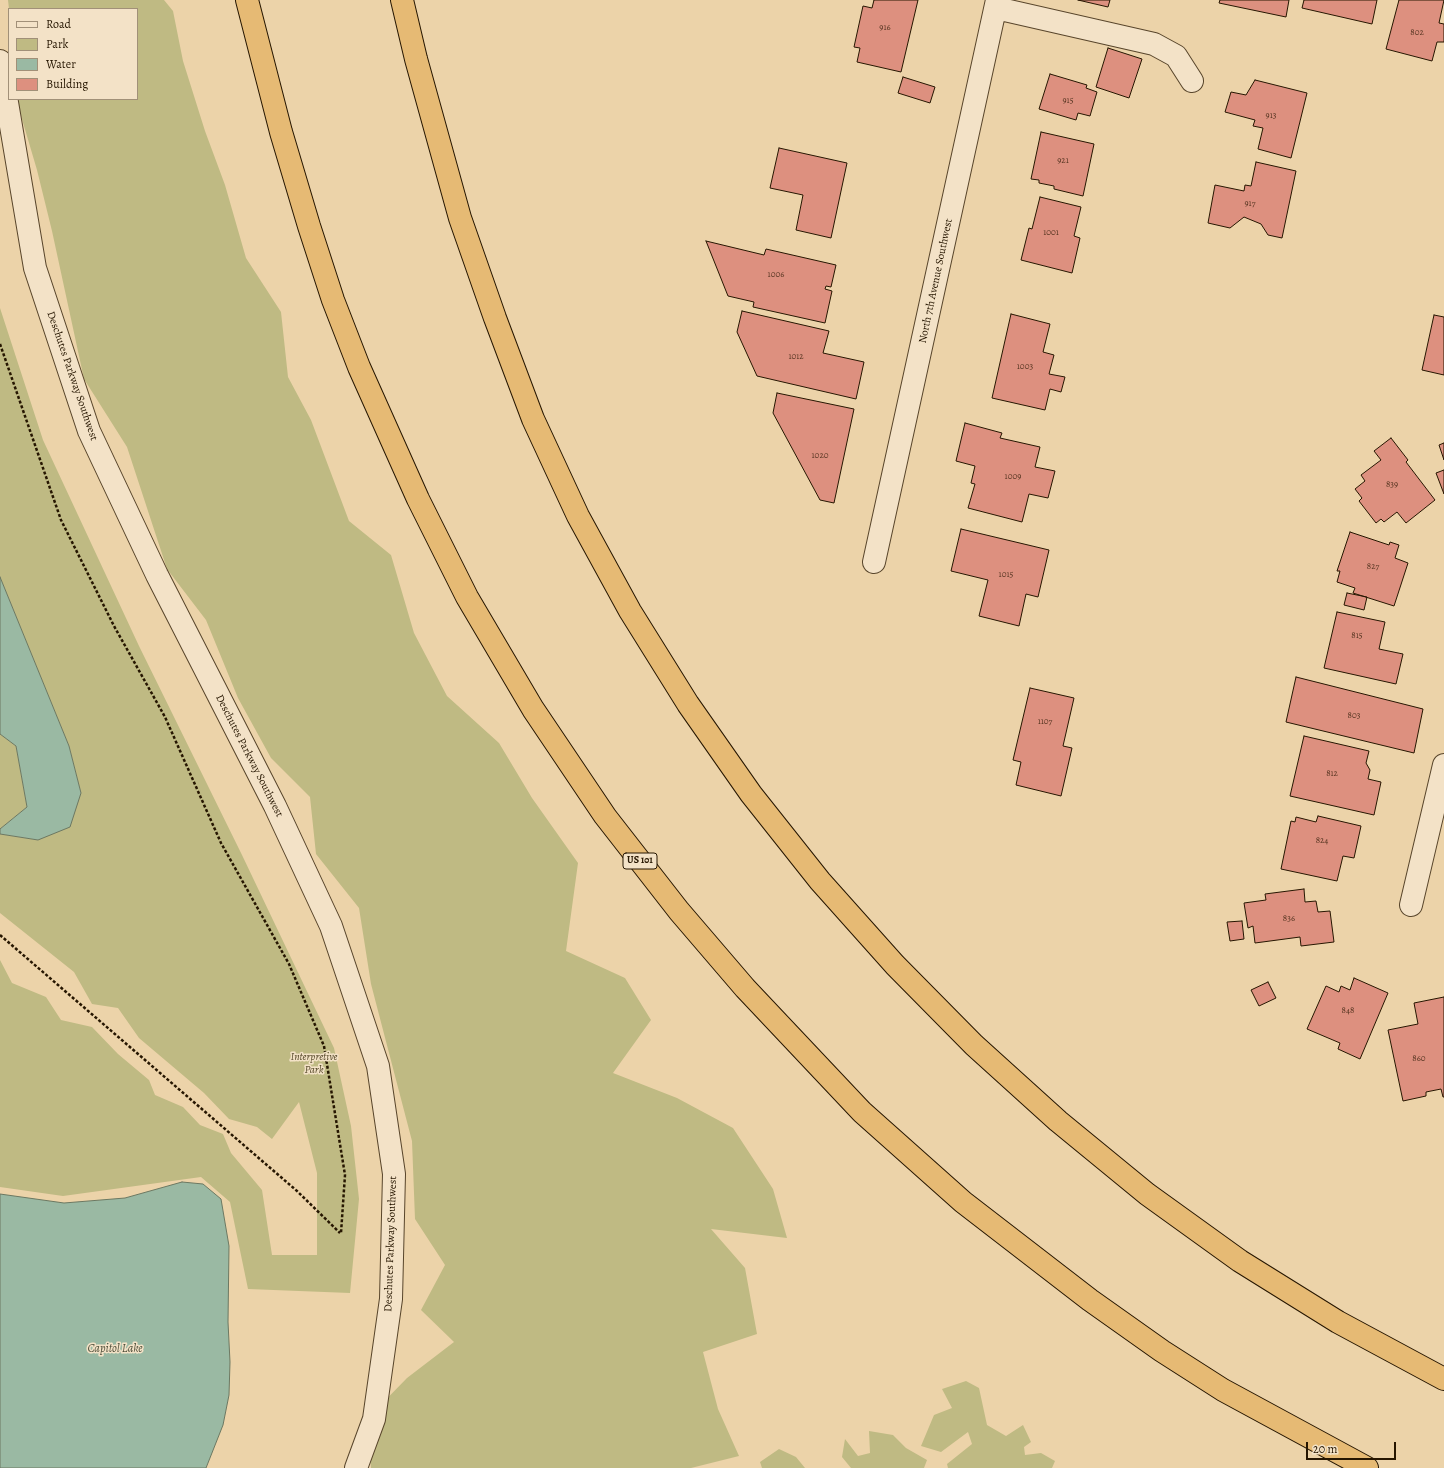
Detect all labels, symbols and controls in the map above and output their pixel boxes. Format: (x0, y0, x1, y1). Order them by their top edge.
legend (8, 8, 138, 100)
text: Road (46, 16, 71, 32)
house number: 916 (879, 23, 891, 33)
house number: 802 (1410, 28, 1424, 38)
text: Park (46, 36, 69, 52)
text: Water (46, 56, 76, 72)
text: Building (46, 76, 88, 92)
house number: 915 (1062, 96, 1074, 106)
house number: 913 (1266, 111, 1276, 121)
house number: 921 (1057, 156, 1069, 166)
house number: 917 (1245, 199, 1255, 209)
street label: North 7th Avenue Southwest (916, 217, 956, 345)
house number: 1001 (1043, 228, 1059, 238)
house number: 1006 (768, 270, 784, 280)
street label: Deschutes Parkway Southwest (44, 310, 100, 442)
house number: 1012 (788, 352, 804, 362)
house number: 1003 (1017, 362, 1033, 372)
house number: 1020 (812, 451, 828, 461)
house number: 1009 (1005, 472, 1021, 482)
house number: 839 (1386, 480, 1398, 490)
house number: 827 (1367, 562, 1379, 572)
house number: 1015 (999, 570, 1013, 580)
house number: 815 (1351, 631, 1363, 641)
street label: Deschutes Parkway Southwest (212, 692, 286, 820)
house number: 803 (1348, 711, 1360, 721)
house number: 1107 (1038, 717, 1052, 727)
house number: 812 (1326, 769, 1338, 779)
house number: 824 (1316, 836, 1328, 846)
road number: US 101 (623, 853, 657, 869)
house number: 836 (1283, 914, 1295, 924)
house number: 848 (1342, 1006, 1354, 1016)
park label: Interpretive Park (290, 1050, 338, 1076)
house number: 860 (1412, 1054, 1426, 1064)
street label: Deschutes Parkway Southwest (382, 1176, 400, 1312)
water label: Capitol Lake (87, 1342, 143, 1356)
scale bar (1308, 1434, 1398, 1460)
text: 20 m (1313, 1441, 1337, 1457)

